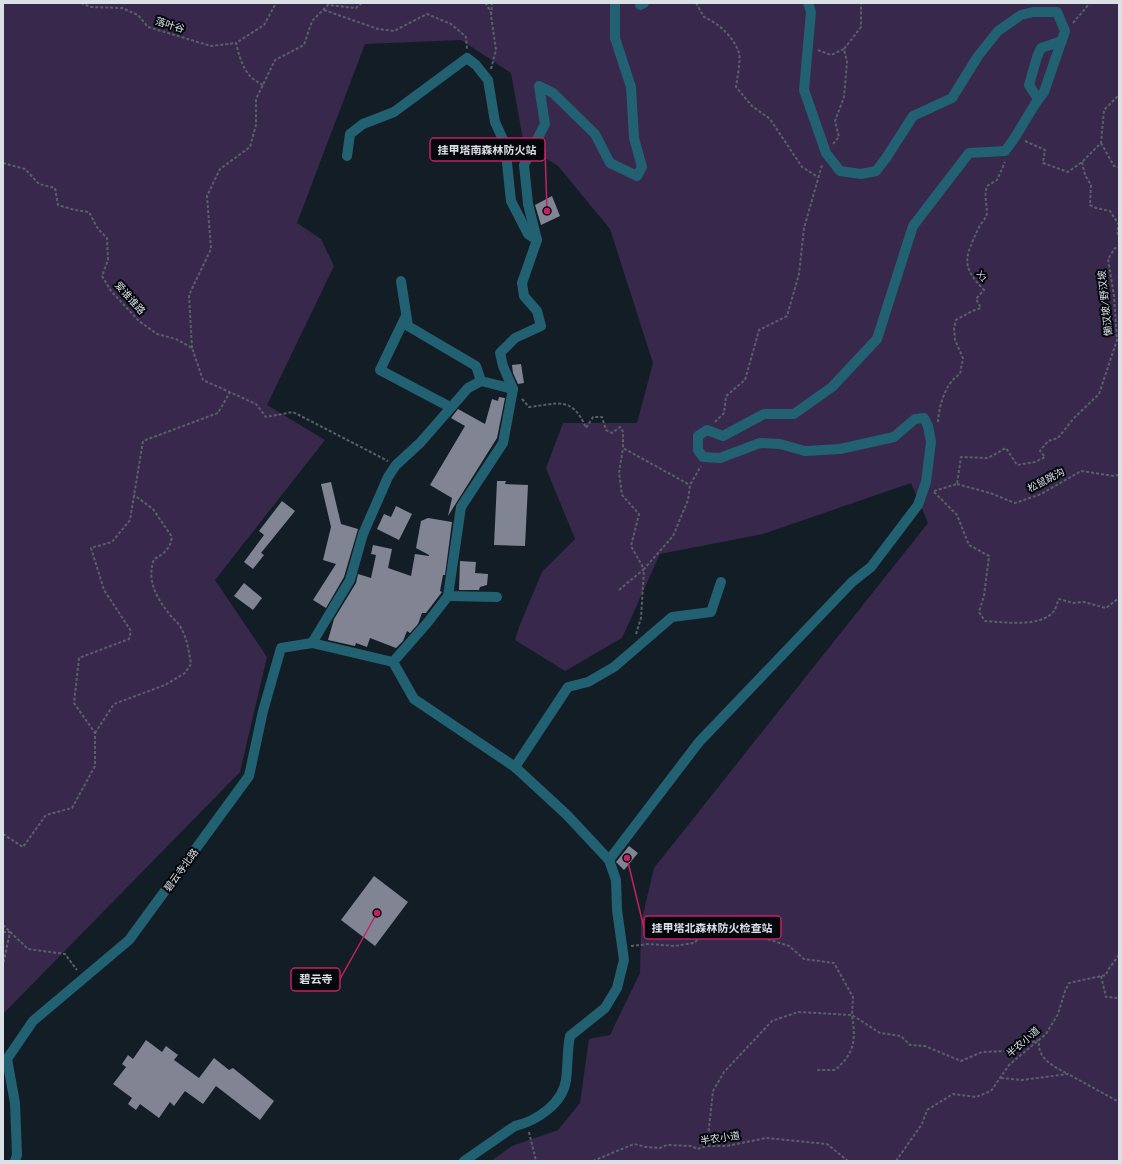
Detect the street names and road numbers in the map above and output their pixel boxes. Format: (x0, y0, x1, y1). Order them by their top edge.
street label: 落叶谷 (154, 15, 186, 35)
street label: X1 (974, 268, 990, 284)
street label: 懒汉坡/野汉坡 (1096, 270, 1114, 336)
street label: 爱谁谁路 (113, 279, 147, 317)
street label: 松鼠跳沟 (1026, 466, 1066, 494)
street label: 碧云寺北路 (162, 847, 200, 893)
street label: 半农小道 (1004, 1025, 1042, 1059)
street label: 半农小道 (699, 1130, 741, 1146)

